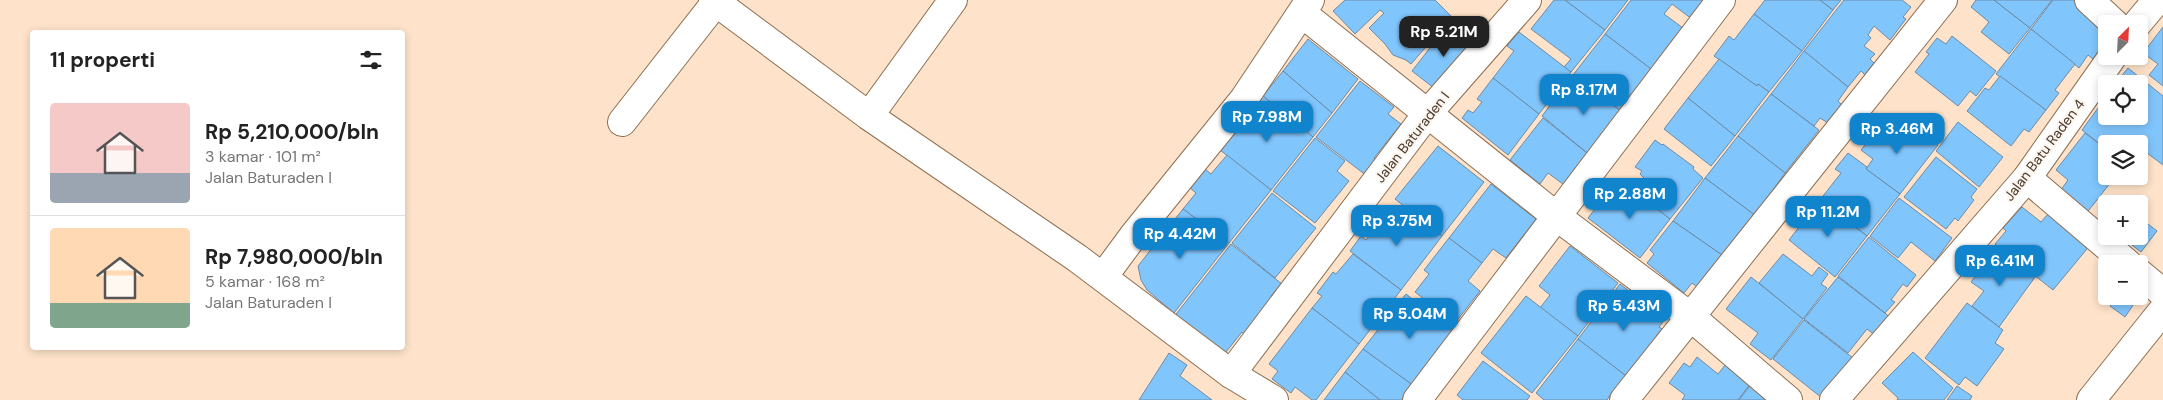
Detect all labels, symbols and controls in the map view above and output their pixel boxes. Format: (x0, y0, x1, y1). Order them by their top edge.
pin: Rp 5.21M (1392, 15, 1496, 58)
north arrow (2098, 15, 2148, 65)
map controls (2098, 15, 2148, 305)
text: Rp 5.21M (1410, 21, 1478, 42)
text: 11 properti (50, 46, 155, 74)
icon: filters (357, 46, 385, 74)
pin: Rp 8.17M (1532, 74, 1636, 116)
button: locate (2098, 75, 2148, 125)
text: Rp 8.17M (1551, 79, 1617, 100)
street label: Jalan Baturaden I (1371, 88, 1453, 186)
street label: Jalan Batu Raden 4 (2000, 95, 2088, 205)
pin: Rp 7.98M (1215, 100, 1319, 143)
text: Rp 7.98M (1232, 106, 1302, 127)
pin: Rp 3.46M (1845, 112, 1949, 155)
text: Rp 5,210,000/bln (205, 118, 379, 146)
text: Rp 3.46M (1861, 118, 1933, 139)
icon: home (90, 123, 150, 183)
button: layers (2098, 135, 2148, 185)
text: 3 kamar · 101 m² (205, 146, 321, 167)
text: Jalan Baturaden I (205, 167, 332, 188)
pin: Rp 2.88M (1578, 178, 1682, 220)
text: Rp 2.88M (1594, 183, 1666, 204)
button: + (2098, 195, 2148, 245)
pin: Rp 11.2M (1776, 196, 1880, 238)
text: Rp 11.2M (1796, 201, 1860, 222)
pin: Rp 3.75M (1345, 204, 1449, 247)
text: Rp 3.75M (1362, 210, 1432, 231)
pin: Rp 4.42M (1128, 218, 1232, 260)
text: Rp 4.42M (1144, 223, 1216, 244)
text: Rp 7,980,000/bln (205, 243, 383, 271)
pin: Rp 6.41M (1948, 244, 2052, 287)
icon: home (90, 248, 150, 308)
text: Rp 6.41M (1966, 250, 2034, 271)
button: − (2098, 255, 2148, 305)
text: 5 kamar · 168 m² (205, 271, 325, 292)
pin: Rp 5.43M (1572, 290, 1676, 332)
text: Jalan Baturaden I (205, 292, 332, 313)
text: Rp 5.43M (1588, 295, 1660, 316)
pin: Rp 5.04M (1358, 298, 1462, 340)
text: Rp 5.04M (1373, 303, 1447, 324)

